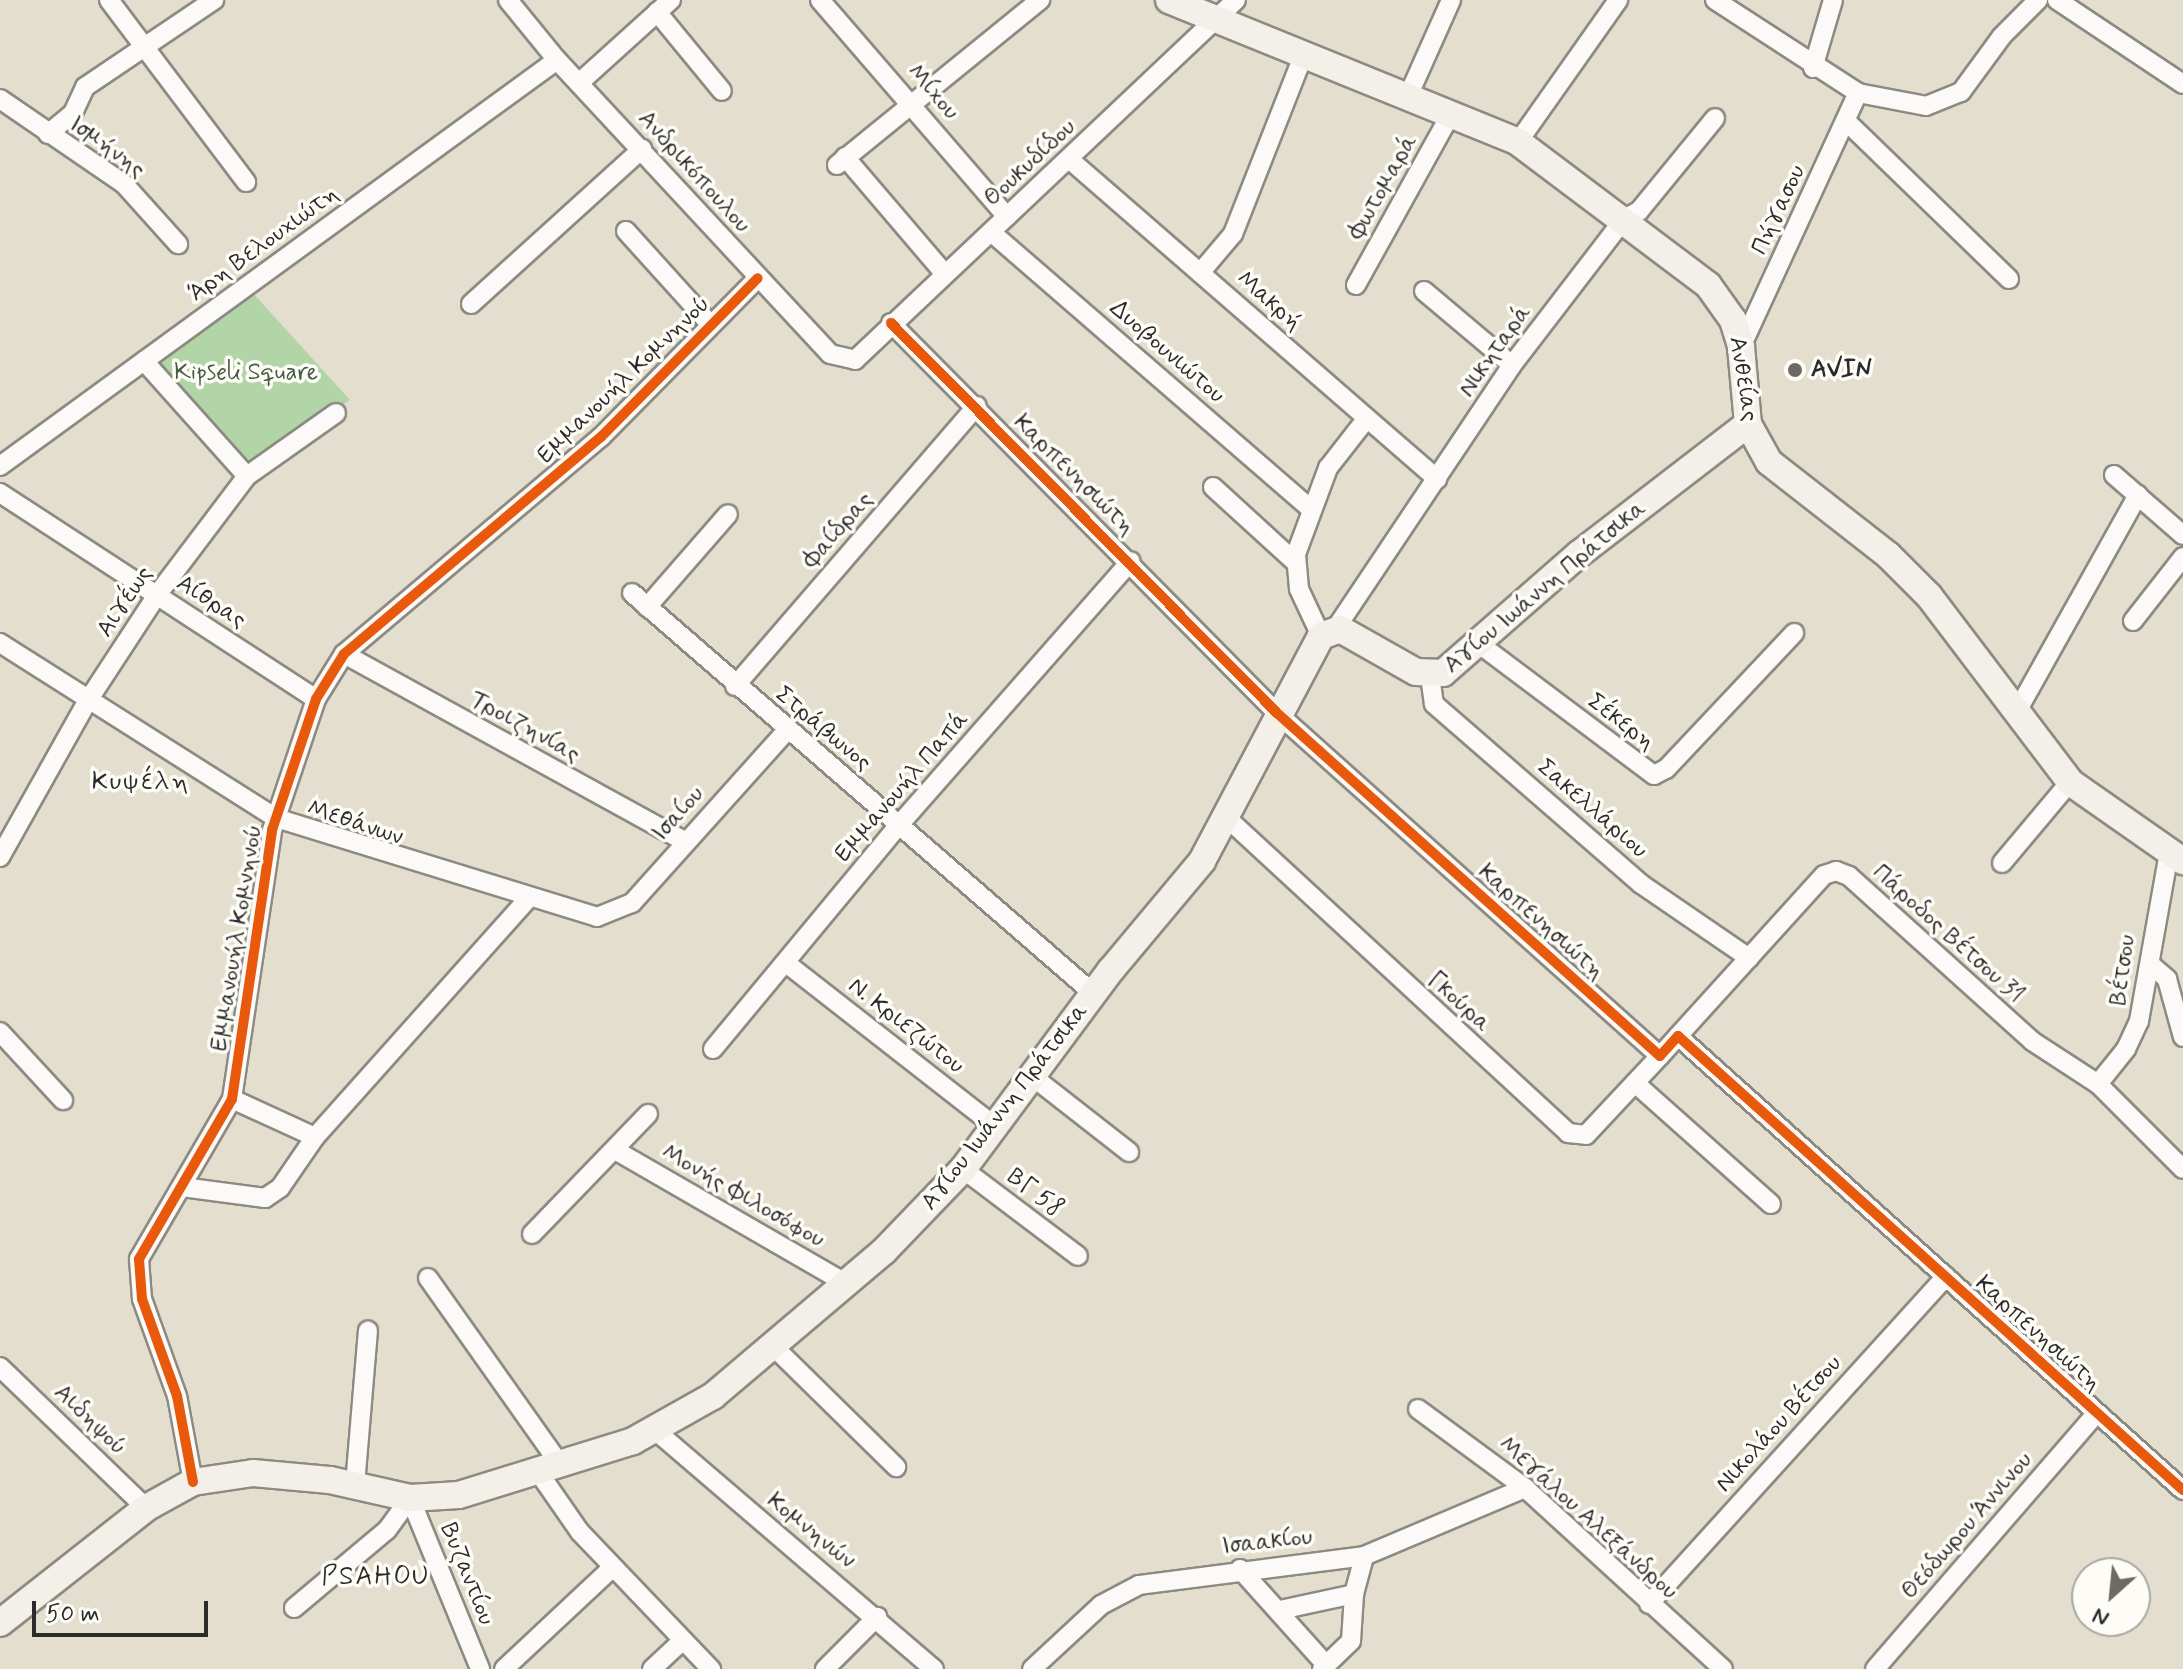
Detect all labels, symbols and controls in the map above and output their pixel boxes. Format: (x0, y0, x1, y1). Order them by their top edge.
street label: Μίχου (901, 58, 965, 126)
street label: Ανδρικόπουλου (632, 105, 756, 239)
street label: Ισμήνης (63, 110, 151, 184)
street label: Θουκυδίδου (978, 113, 1082, 213)
street label: Φωτομαρά (1342, 130, 1424, 244)
street label: Πήγασου (1746, 160, 1812, 260)
street label: Άρη Βελουχιώτη (183, 180, 345, 308)
street label: Μακρή (1230, 265, 1308, 337)
street label: Εμμανουήλ Κομνηνού (532, 290, 716, 470)
street label: Δυοβουνιώτου (1104, 294, 1230, 410)
street label: Νικηταρά (1453, 299, 1537, 403)
street label: Ανθείας (1722, 334, 1764, 424)
place label: AVIN (1811, 356, 1872, 384)
park label: Kipseli Square (174, 359, 318, 387)
marker: AVIN (1786, 361, 1804, 379)
street label: Καρπενησιώτη (1007, 408, 1141, 542)
street label: Φαίδρας (797, 486, 879, 574)
street label: Αγίου Ιωάννη Πράτσικα (1438, 494, 1652, 680)
street label: Αιγέως (91, 561, 159, 643)
street label: Αίθρας (171, 569, 251, 635)
street label: Στράβωνος (769, 680, 877, 778)
street label: Τροιζηνίας (465, 685, 585, 769)
street label: Σέκερη (1582, 687, 1660, 757)
street label: Εμμανουήλ Παπά (829, 706, 975, 868)
street label: Σακελλάριου (1531, 753, 1653, 865)
district label: Κυψέλη (92, 767, 190, 799)
street label: Ισαίου (646, 780, 710, 848)
street label: Μεθάνων (303, 794, 407, 852)
street label: Εμμανουήλ Κομνηνού (205, 823, 269, 1053)
street label: Καρπενησιώτη (1472, 858, 1610, 986)
street label: Πάροδος Βέτσου 31 (1866, 858, 2030, 1010)
street label: Βέτσου (2104, 933, 2142, 1007)
street label: Γκούρα (1421, 966, 1497, 1038)
street label: Ν. Κριεζώτου (842, 972, 970, 1080)
street label: Αγίου Ιωάννη Πράτσικα (915, 998, 1095, 1216)
street label: Μονής Φιλοσόφου (656, 1138, 830, 1254)
street label: ΒΓ 58 (1001, 1163, 1069, 1223)
street label: Καρπενησιώτη (1969, 1270, 2107, 1398)
street label: Νικολάου Βέτσου (1710, 1350, 1848, 1498)
street label: Αιδηψού (48, 1378, 132, 1462)
street label: Μεγάλου Αλεξάνδρου (1493, 1430, 1683, 1606)
street label: Θεόδωρου Άννινου (1895, 1446, 2039, 1606)
street label: Κομνηνών (761, 1487, 861, 1575)
street label: Βυζαντίου (433, 1519, 501, 1629)
street label: Ισαακίου (1220, 1523, 1314, 1561)
north arrow (2071, 1557, 2151, 1637)
district label: PSAHOU (322, 1562, 430, 1594)
scale bar (36, 1585, 212, 1635)
text: 50 m (46, 1599, 100, 1630)
text: N (2088, 1601, 2114, 1632)

